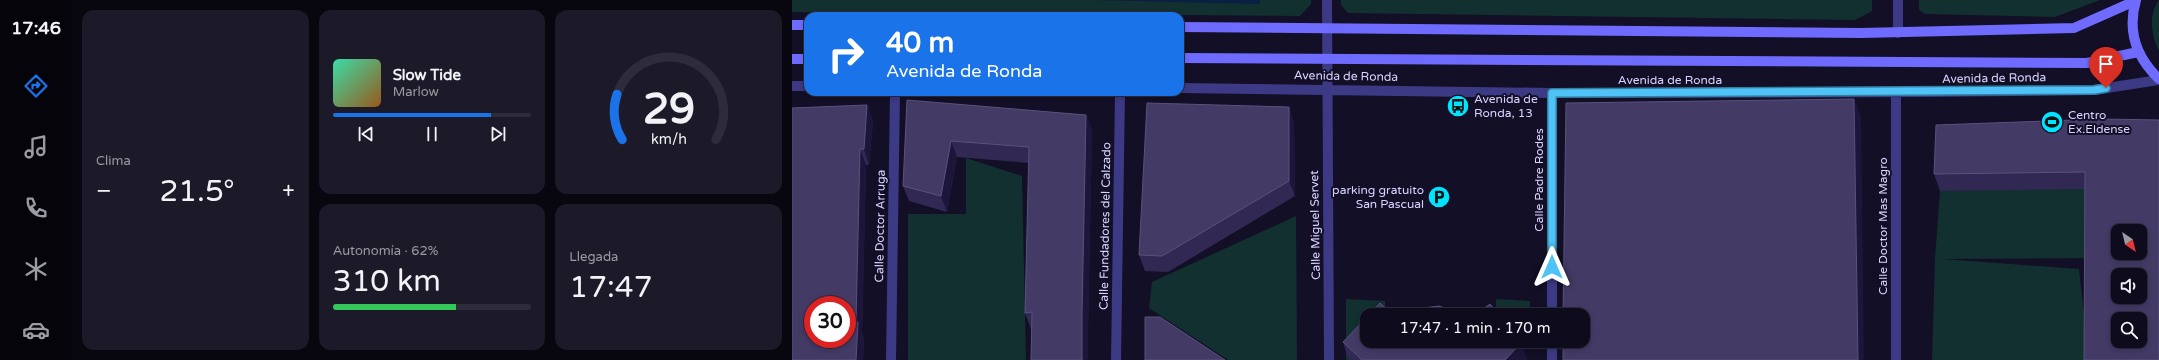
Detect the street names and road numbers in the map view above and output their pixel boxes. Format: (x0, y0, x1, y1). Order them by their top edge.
street label: Avenida de Ronda (1294, 68, 1398, 84)
street label: Avenida de Ronda (1942, 70, 2046, 86)
street label: Avenida de Ronda (1618, 73, 1722, 87)
street label: Calle Padre Rodes (1532, 128, 1546, 232)
street label: Calle Fundadores del Calzado (1097, 142, 1113, 310)
street label: Calle Doctor Mas Magro (1876, 157, 1890, 295)
street label: Calle Doctor Arruga (872, 170, 888, 282)
street label: Calle Miguel Servet (1307, 170, 1323, 280)

